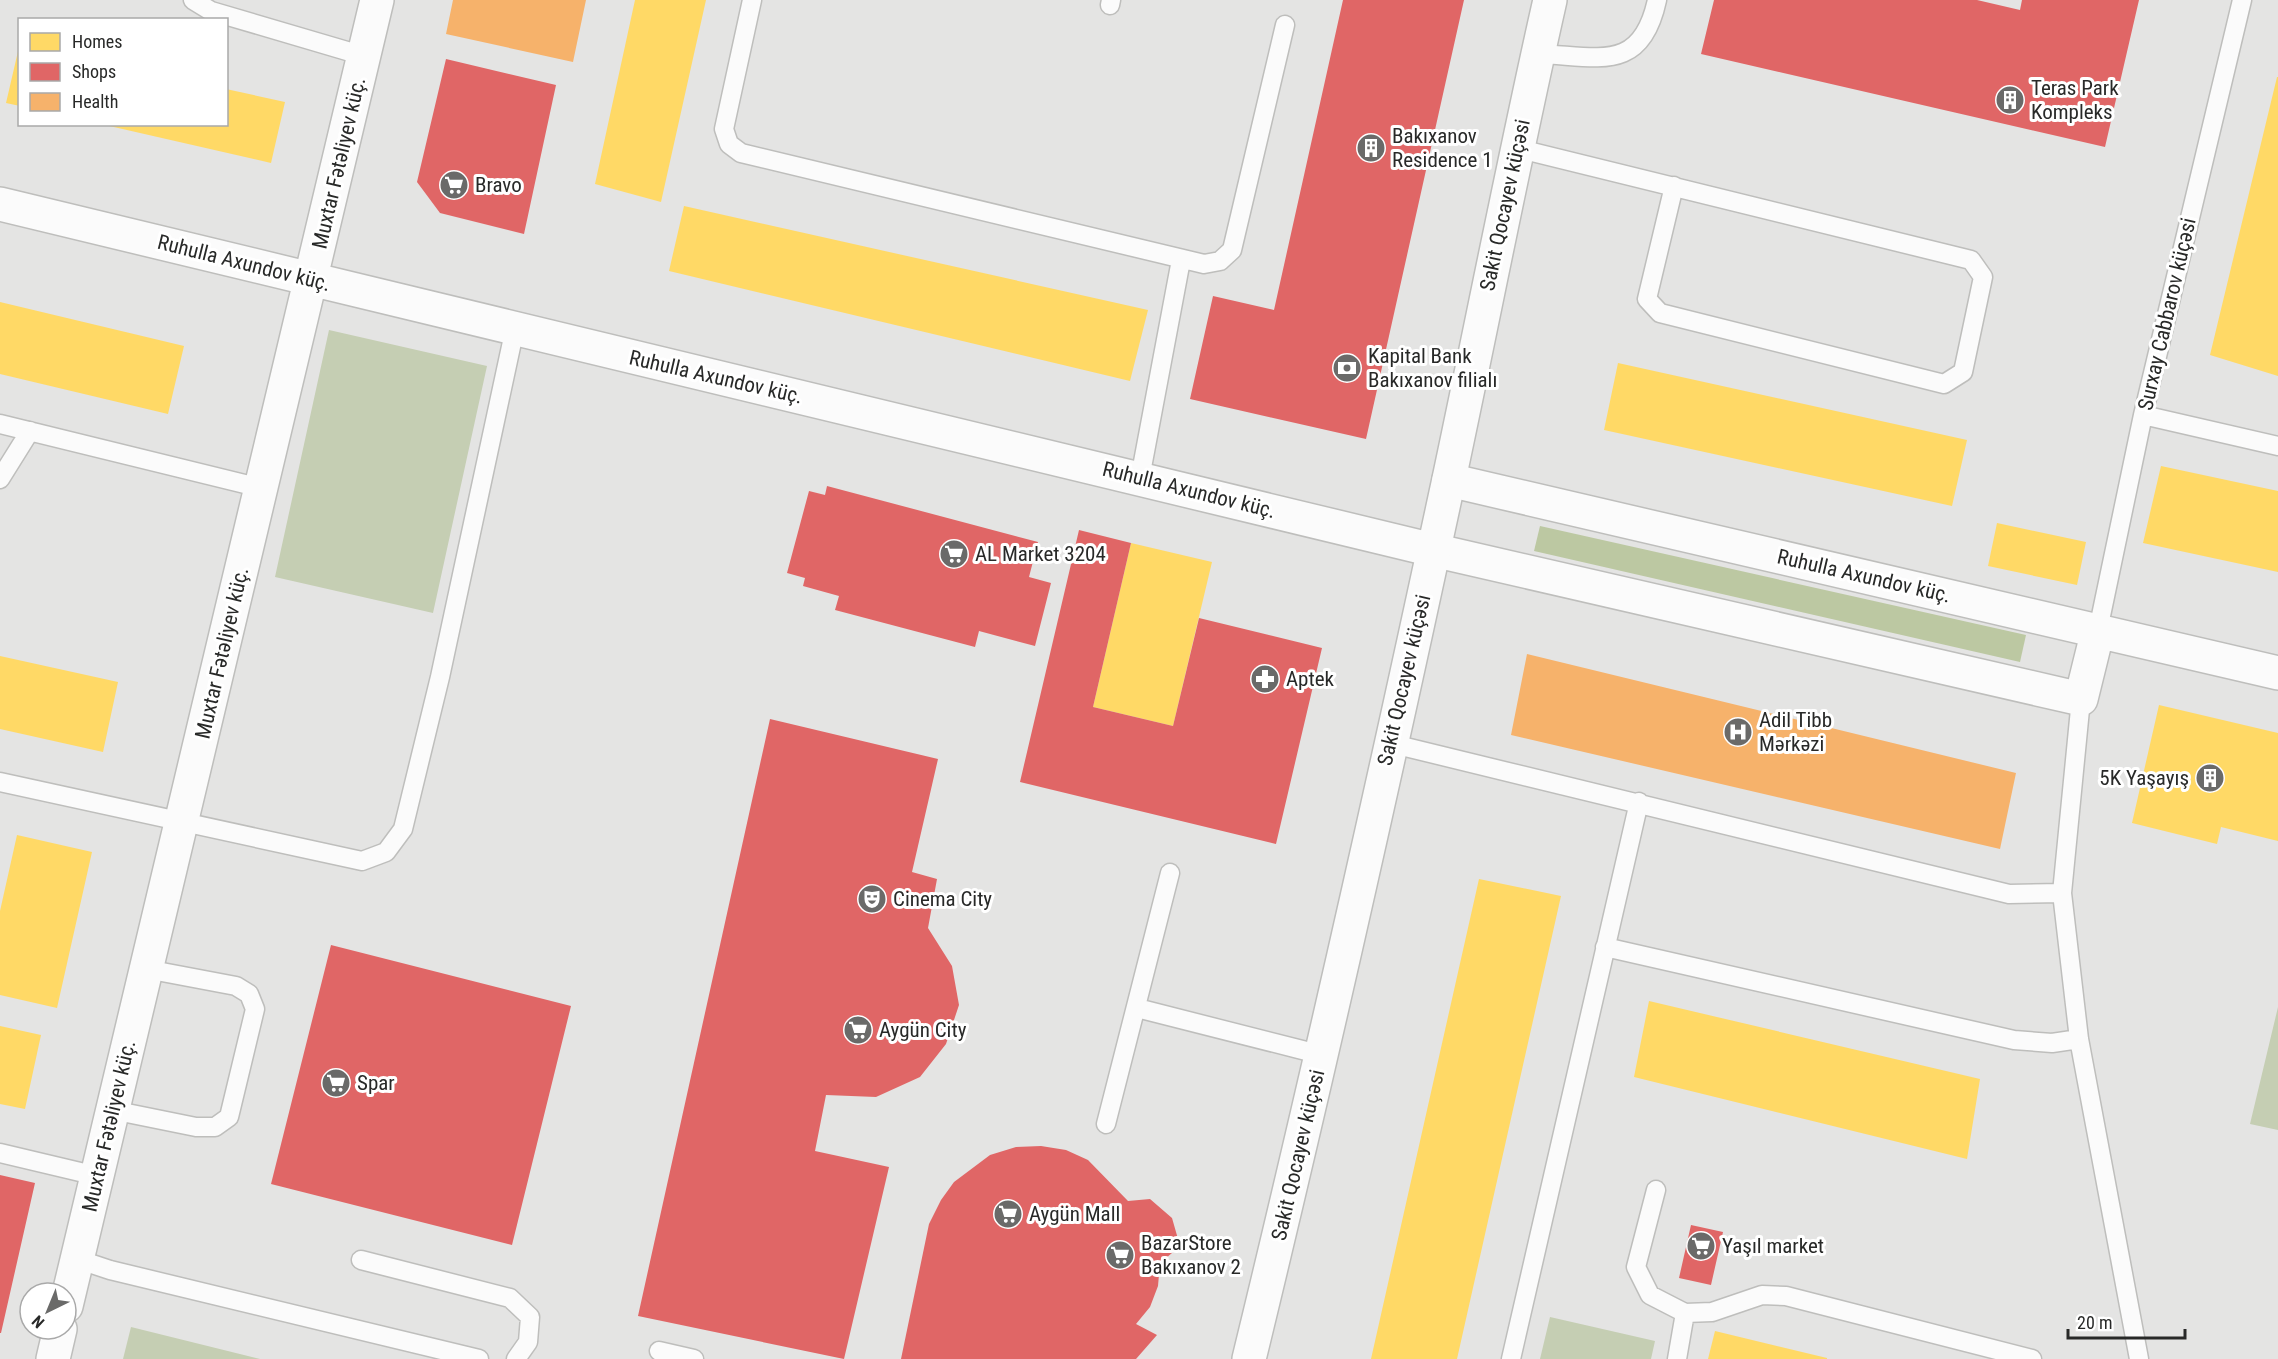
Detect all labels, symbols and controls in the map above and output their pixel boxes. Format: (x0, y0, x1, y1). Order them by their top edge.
legend (18, 18, 228, 126)
text: Homes (72, 31, 122, 52)
text: Shops (72, 61, 116, 82)
street label: Muxtar Fətəliyev küç. (308, 75, 370, 251)
place label: Teras Park Kompleks (2031, 76, 2119, 124)
building icon: Teras Park Kompleks (1994, 84, 2026, 116)
text: Health (72, 91, 118, 112)
street label: Sakit Qocayev küçəsi (1475, 117, 1535, 293)
place label: Bakıxanov Residence 1 (1392, 124, 1493, 172)
building icon: Bakıxanov Residence 1 (1355, 132, 1387, 164)
supermarket icon: Bravo (438, 169, 470, 201)
place label: Bravo (475, 173, 522, 197)
street label: Surxay Cabbarov küçəsi (2133, 215, 2201, 413)
street label: Ruhulla Axundov küç. (155, 230, 333, 296)
place label: Kapital Bank Bakıxanov filialı (1368, 344, 1497, 392)
street label: Ruhulla Axundov küç. (627, 345, 805, 409)
bank icon: Kapital Bank Bakıxanov filialı (1331, 352, 1363, 384)
street label: Ruhulla Axundov küç. (1100, 457, 1278, 523)
supermarket icon: AL Market 3204 (938, 538, 970, 570)
place label: AL Market 3204 (975, 542, 1106, 566)
street label: Ruhulla Axundov küç. (1775, 544, 1953, 608)
street label: Muxtar Fətəliyev küç. (191, 565, 253, 741)
street label: Sakit Qocayev küçəsi (1373, 592, 1435, 768)
pharmacy icon: Aptek (1249, 663, 1281, 695)
place label: Aptek (1286, 667, 1335, 691)
place label: Adil Tibb Mərkəzi (1759, 708, 1832, 756)
hospital icon: Adil Tibb Mərkəzi (1722, 716, 1754, 748)
building icon: 5K Yaşayış (2194, 762, 2226, 794)
place label: 5K Yaşayış (2099, 766, 2189, 790)
theatre icon: Cinema City (856, 883, 888, 915)
place label: Cinema City (893, 887, 992, 911)
supermarket icon: Aygün City (842, 1014, 874, 1046)
place label: Aygün City (879, 1018, 967, 1042)
street label: Muxtar Fətəliyev küç. (78, 1038, 140, 1214)
supermarket icon: Spar (320, 1067, 352, 1099)
street label: Sakit Qocayev küçəsi (1267, 1067, 1329, 1243)
place label: Spar (357, 1071, 395, 1095)
supermarket icon: Aygün Mall (992, 1198, 1024, 1230)
place label: Aygün Mall (1029, 1202, 1120, 1226)
supermarket icon: Yaşıl market (1685, 1230, 1717, 1262)
place label: BazarStore Bakıxanov 2 (1141, 1231, 1241, 1279)
place label: Yaşıl market (1722, 1234, 1824, 1258)
supermarket icon: BazarStore Bakıxanov 2 (1104, 1239, 1136, 1271)
north arrow (18, 1281, 78, 1341)
scale bar (2068, 1302, 2185, 1340)
text: N (28, 1311, 48, 1332)
text: 20 m (2077, 1312, 2112, 1333)

